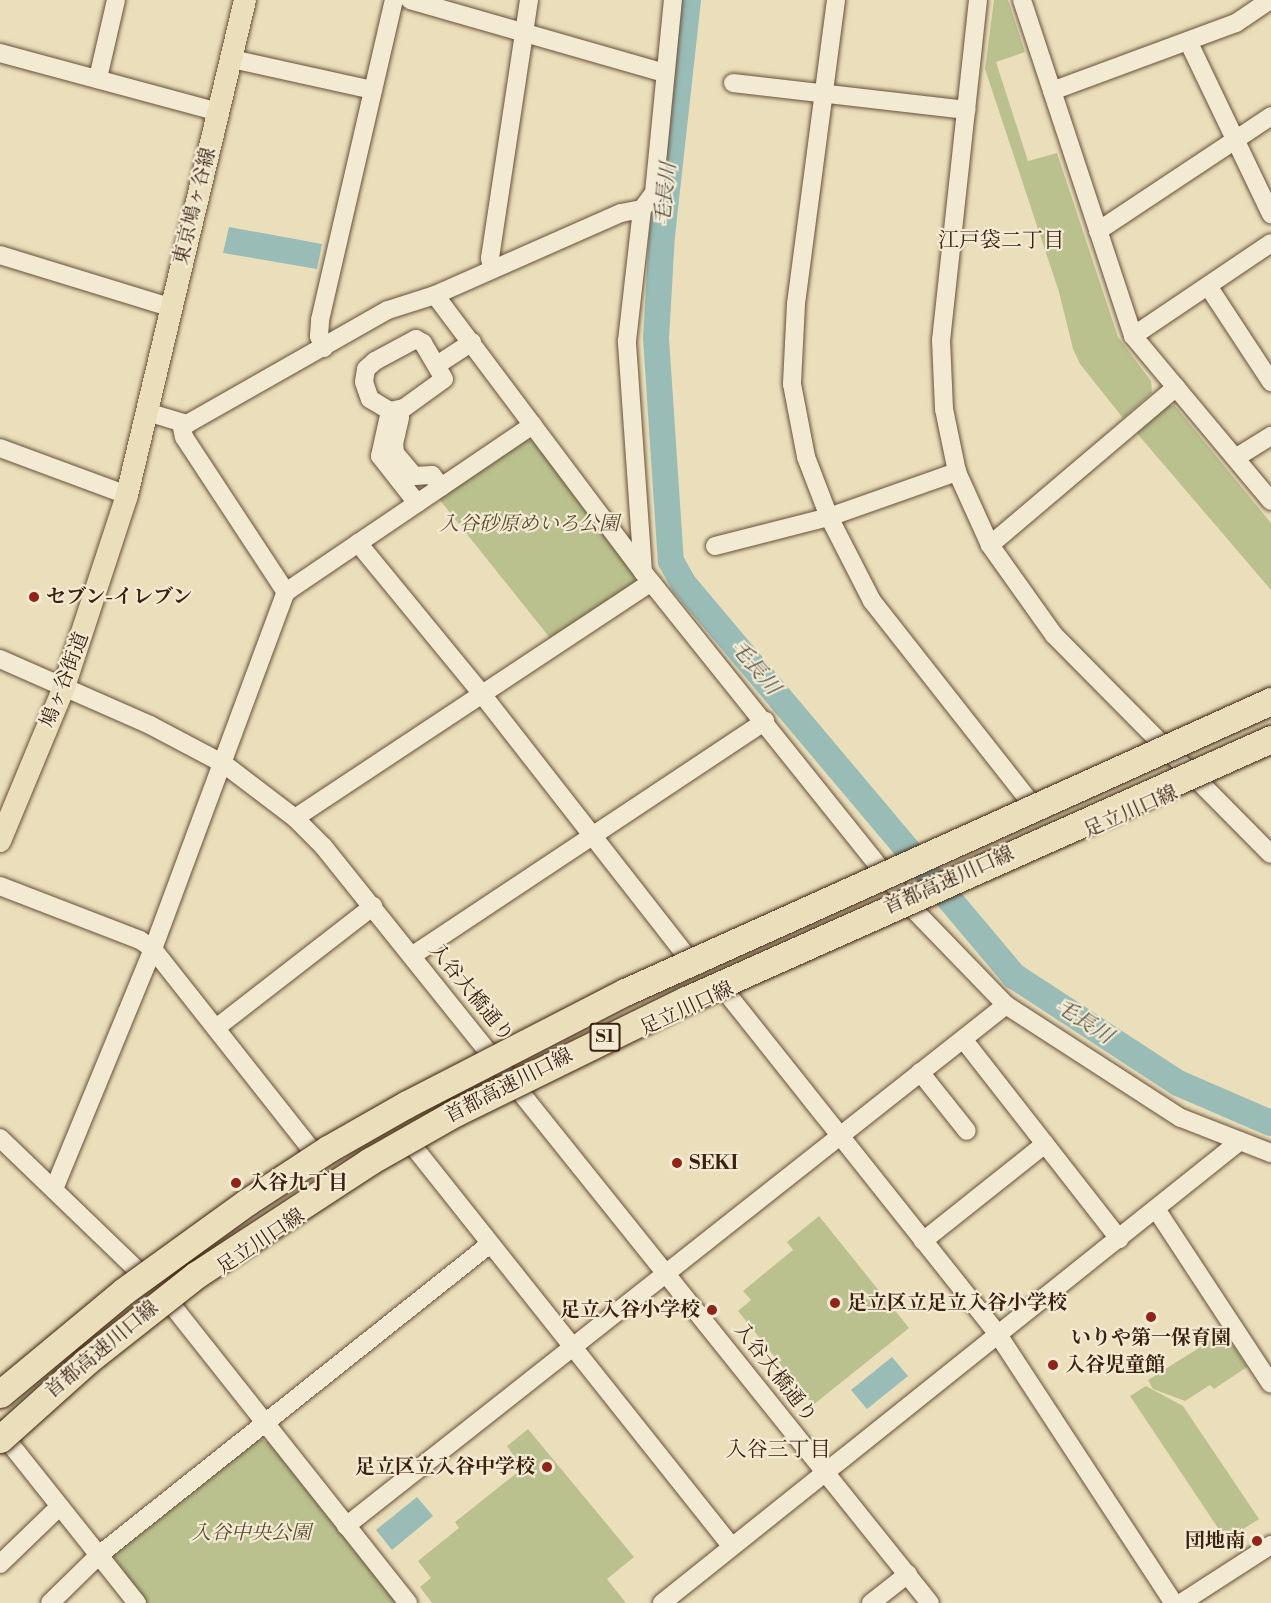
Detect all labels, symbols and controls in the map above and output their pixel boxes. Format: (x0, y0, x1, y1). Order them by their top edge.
street label: 東京鳩ヶ谷線 (169, 145, 221, 267)
water label: 毛長川 (650, 161, 682, 227)
district label: 江戸袋二丁目 (938, 228, 1064, 254)
park label: 入谷砂原めいろ公園 (439, 512, 619, 536)
place label: セブン-イレブン (46, 585, 194, 609)
marker: セブン-イレブン (27, 590, 41, 604)
street label: 鳩ヶ谷街道 (36, 629, 94, 731)
water label: 毛長川 (725, 636, 785, 700)
street label: 足立川口線 (1080, 781, 1182, 843)
street label: 首都高速川口線 (880, 842, 1018, 920)
street label: 入谷大橋通り (424, 939, 518, 1047)
street label: 足立川口線 (637, 977, 737, 1041)
water label: 毛長川 (1051, 994, 1117, 1050)
road number: S1 (588, 1022, 622, 1052)
street label: 首都高速川口線 (441, 1044, 577, 1128)
place label: SEKI (689, 1151, 738, 1175)
marker: SEKI (670, 1156, 684, 1170)
place label: 入谷九丁目 (248, 1171, 348, 1195)
marker: 入谷九丁目 (229, 1176, 243, 1190)
street label: 足立川口線 (213, 1204, 309, 1280)
place label: 足立区立足立入谷小学校 (847, 1291, 1067, 1315)
street label: 首都高速川口線 (41, 1296, 163, 1404)
marker: 足立区立足立入谷小学校 (828, 1296, 842, 1310)
place label: 足立入谷小学校 (560, 1298, 700, 1322)
marker: 足立入谷小学校 (705, 1303, 719, 1317)
marker: いりや第一保育園 (1144, 1310, 1158, 1324)
street label: 入谷大橋通り (729, 1318, 821, 1428)
place label: いりや第一保育園 (1071, 1326, 1231, 1350)
place label: 入谷児童館 (1065, 1353, 1165, 1377)
marker: 入谷児童館 (1046, 1358, 1060, 1372)
district label: 入谷三丁目 (726, 1437, 830, 1463)
place label: 足立区立入谷中学校 (355, 1455, 535, 1479)
marker: 足立区立入谷中学校 (540, 1460, 554, 1474)
park label: 入谷中央公園 (191, 1521, 311, 1545)
place label: 団地南 (1185, 1529, 1245, 1553)
marker: 団地南 (1250, 1534, 1264, 1548)

